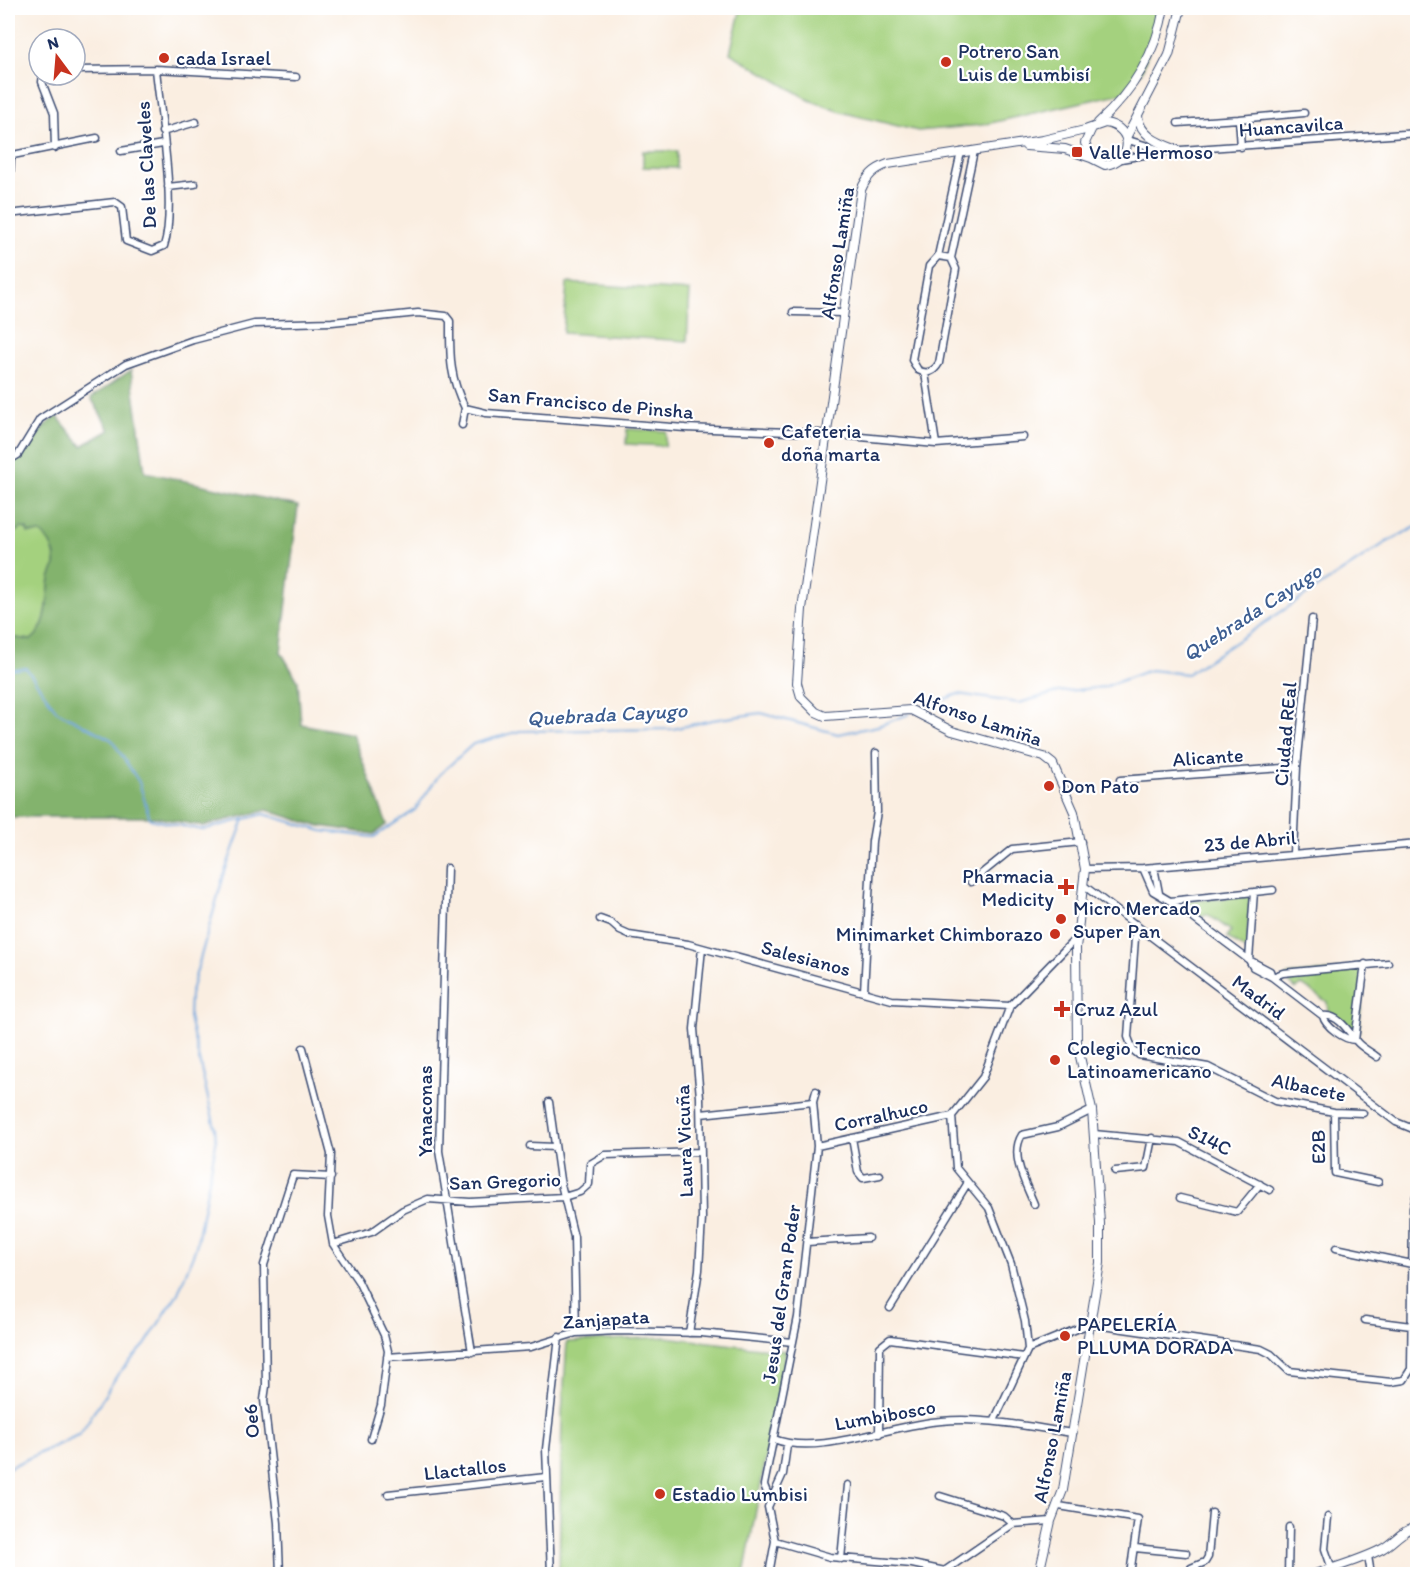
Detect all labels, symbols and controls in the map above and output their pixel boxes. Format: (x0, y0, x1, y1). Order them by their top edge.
north arrow (27, 27, 87, 87)
text: N (45, 32, 61, 54)
place label: Potrero San Luis de Lumbisí (958, 39, 1090, 86)
place label: cada Israel (176, 46, 271, 70)
marker: cada Israel (157, 51, 171, 65)
marker: Potrero San Luis de Lumbisí (939, 55, 953, 69)
street label: De las Claveles (131, 100, 161, 230)
street label: Huancavilca (1238, 110, 1344, 142)
place label: Valle Hermoso (1089, 140, 1213, 164)
marker: Valle Hermoso (1070, 145, 1084, 159)
street label: Alfonso Lamiña (815, 185, 859, 321)
street label: San Francisco de Pinsha (487, 382, 695, 424)
place label: Cafeteria doña marta (781, 419, 881, 466)
marker: Cafeteria doña marta (762, 436, 776, 450)
water label: Quebrada Cayugo (1178, 557, 1327, 666)
street label: Ciudad REal (1268, 680, 1302, 787)
street label: Alfonso Lamiña (911, 685, 1045, 751)
water label: Quebrada Cayugo (526, 697, 689, 731)
street label: Alicante (1172, 743, 1244, 771)
place label: Don Pato (1061, 774, 1139, 798)
marker: Don Pato (1042, 779, 1056, 793)
street label: 23 de Abril (1203, 825, 1298, 857)
place label: Pharmacia Medicity (962, 864, 1055, 911)
marker: Pharmacia Medicity (1059, 880, 1073, 894)
place label: Micro Mercado Super Pan (1073, 896, 1200, 943)
marker: Micro Mercado Super Pan (1054, 912, 1068, 926)
place label: Minimarket Chimborazo (836, 922, 1043, 946)
marker: Minimarket Chimborazo (1048, 927, 1062, 941)
street label: Salesianos (759, 935, 853, 981)
street label: Madrid (1228, 969, 1291, 1025)
place label: Cruz Azul (1074, 997, 1158, 1021)
marker: Cruz Azul (1055, 1002, 1069, 1016)
place label: Colegio Tecnico Latinoamericano (1067, 1036, 1212, 1083)
marker: Colegio Tecnico Latinoamericano (1048, 1053, 1062, 1067)
street label: Yanaconas (413, 1065, 437, 1157)
street label: Albacete (1270, 1067, 1348, 1107)
street label: Laura Vicuña (670, 1084, 698, 1198)
street label: Corralhuco (832, 1093, 930, 1137)
street label: S14C (1184, 1119, 1236, 1161)
street label: E2B (1306, 1129, 1330, 1164)
street label: San Gregorio (449, 1167, 561, 1195)
street label: Jesus del Gran Poder (757, 1202, 806, 1385)
street label: Zanjapata (562, 1304, 651, 1334)
place label: PAPELERÍA PLLUMA DORADA (1077, 1312, 1233, 1359)
marker: PAPELERÍA PLLUMA DORADA (1058, 1329, 1072, 1343)
street label: Alfonso Lamiña (1027, 1369, 1077, 1505)
street label: Lumbibosco (833, 1394, 937, 1436)
street label: Oe6 (238, 1403, 264, 1439)
street label: Llactallos (422, 1453, 508, 1485)
place label: Estadio Lumbisi (672, 1482, 808, 1506)
marker: Estadio Lumbisi (653, 1487, 667, 1501)

